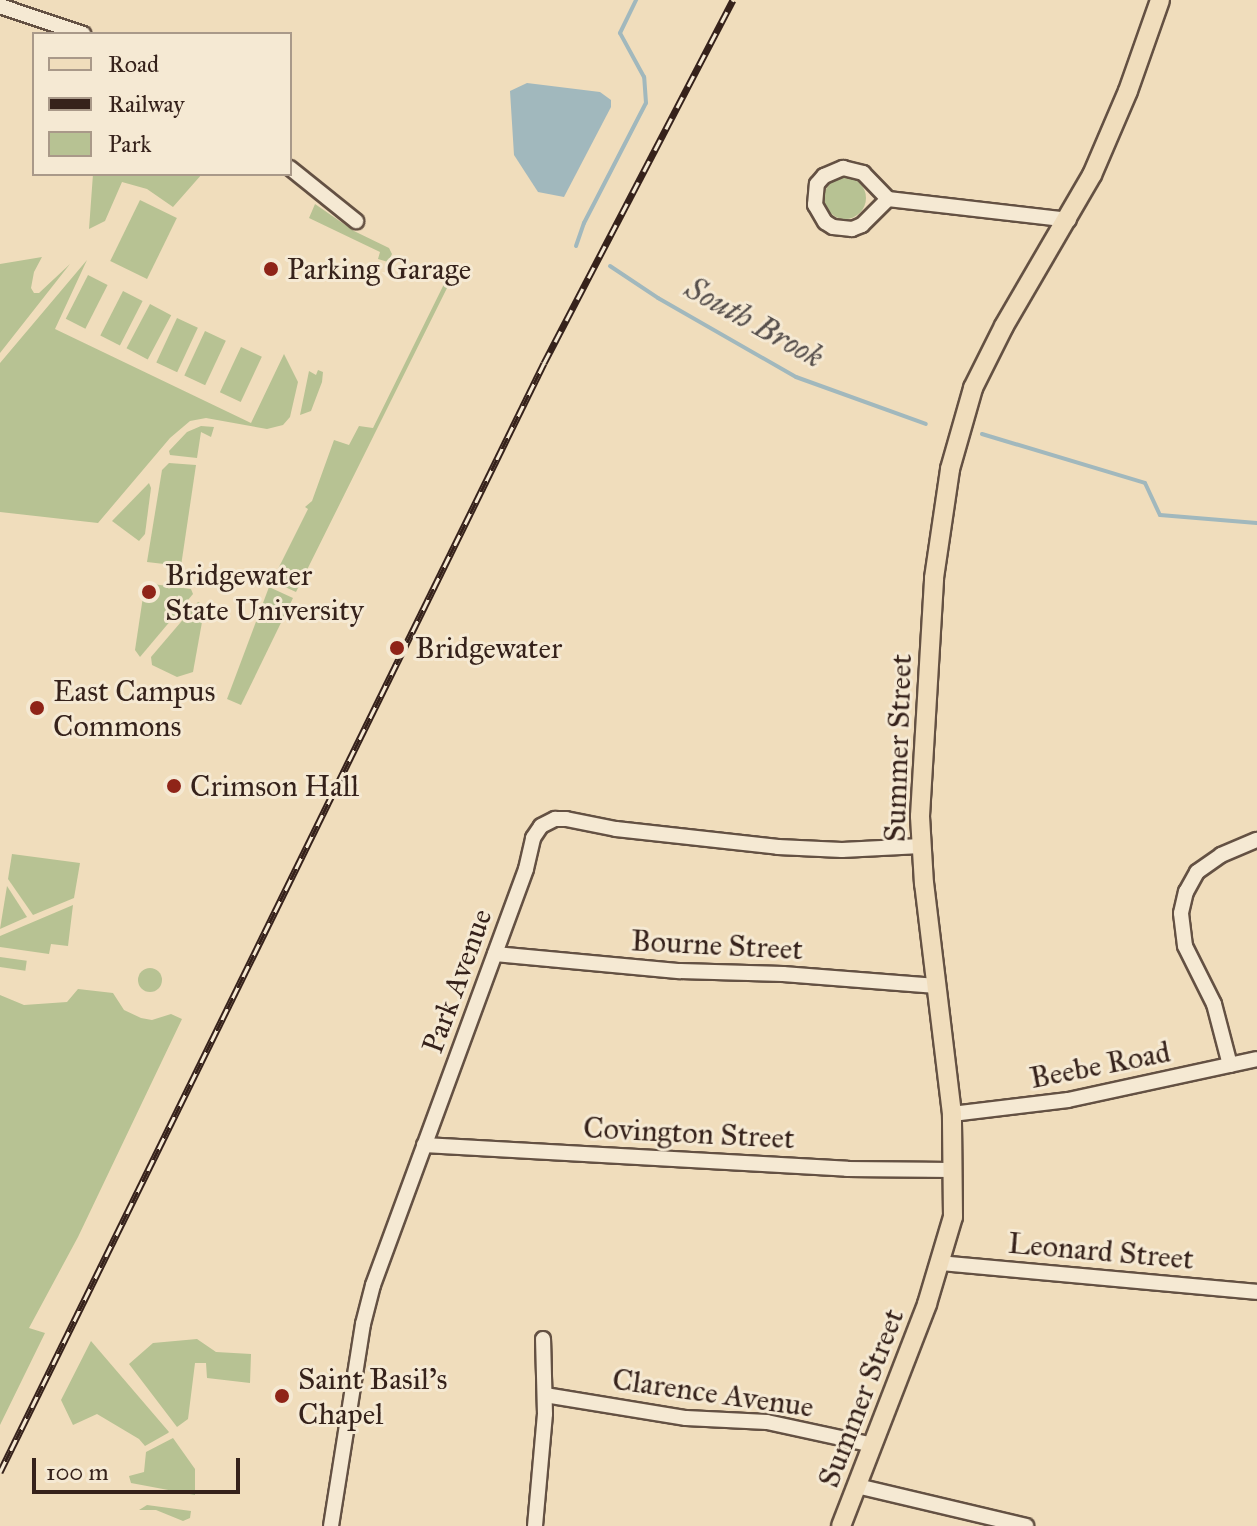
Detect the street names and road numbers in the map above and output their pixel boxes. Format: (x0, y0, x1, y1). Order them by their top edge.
street label: Summer Street (877, 653, 919, 843)
street label: Park Avenue (414, 904, 500, 1058)
street label: Bourne Street (630, 923, 804, 967)
street label: Beebe Road (1027, 1034, 1173, 1096)
street label: Covington Street (582, 1109, 796, 1157)
street label: Leonard Street (1007, 1225, 1195, 1277)
street label: Summer Street (810, 1304, 912, 1492)
street label: Clarence Avenue (610, 1361, 816, 1425)

